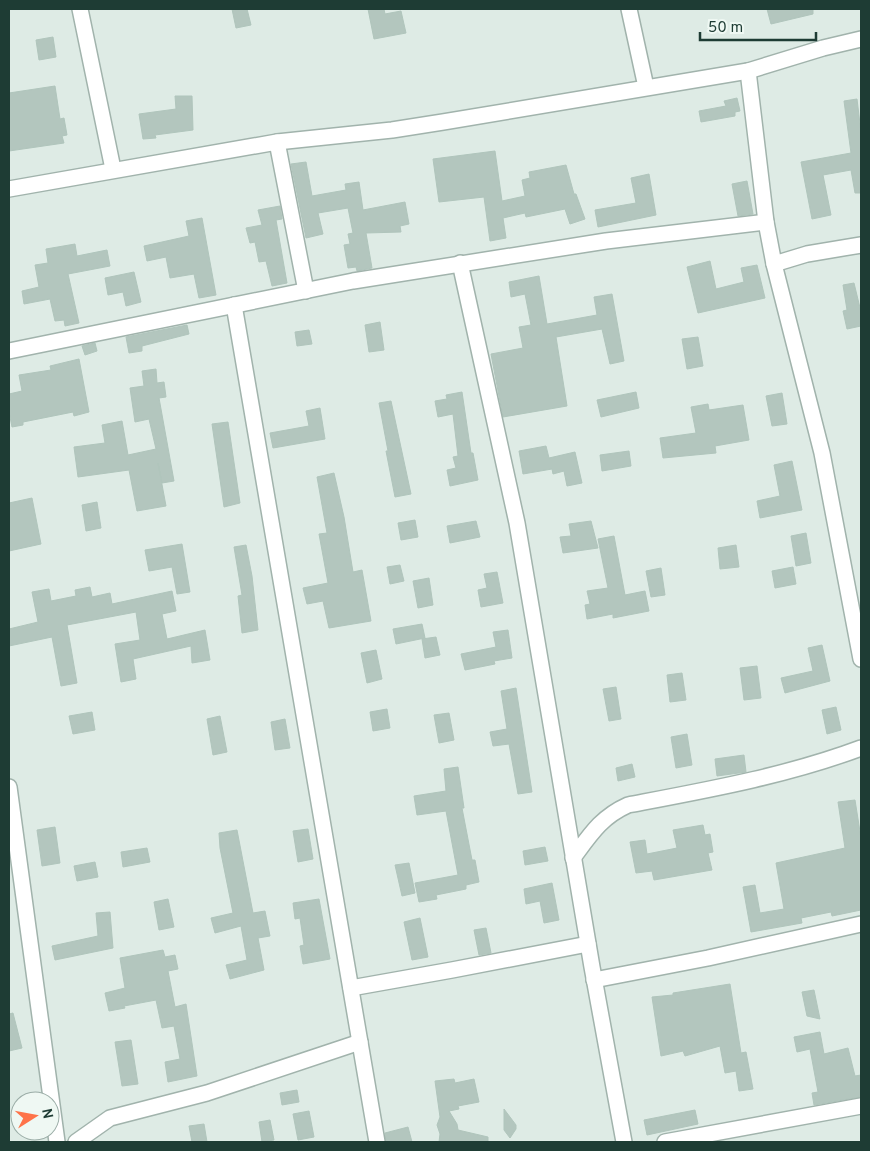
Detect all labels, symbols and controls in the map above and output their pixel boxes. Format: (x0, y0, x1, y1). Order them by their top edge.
scale bar (700, 10, 816, 42)
text: 50 m (708, 19, 743, 38)
north arrow (10, 1091, 60, 1141)
text: N (37, 1107, 56, 1120)

